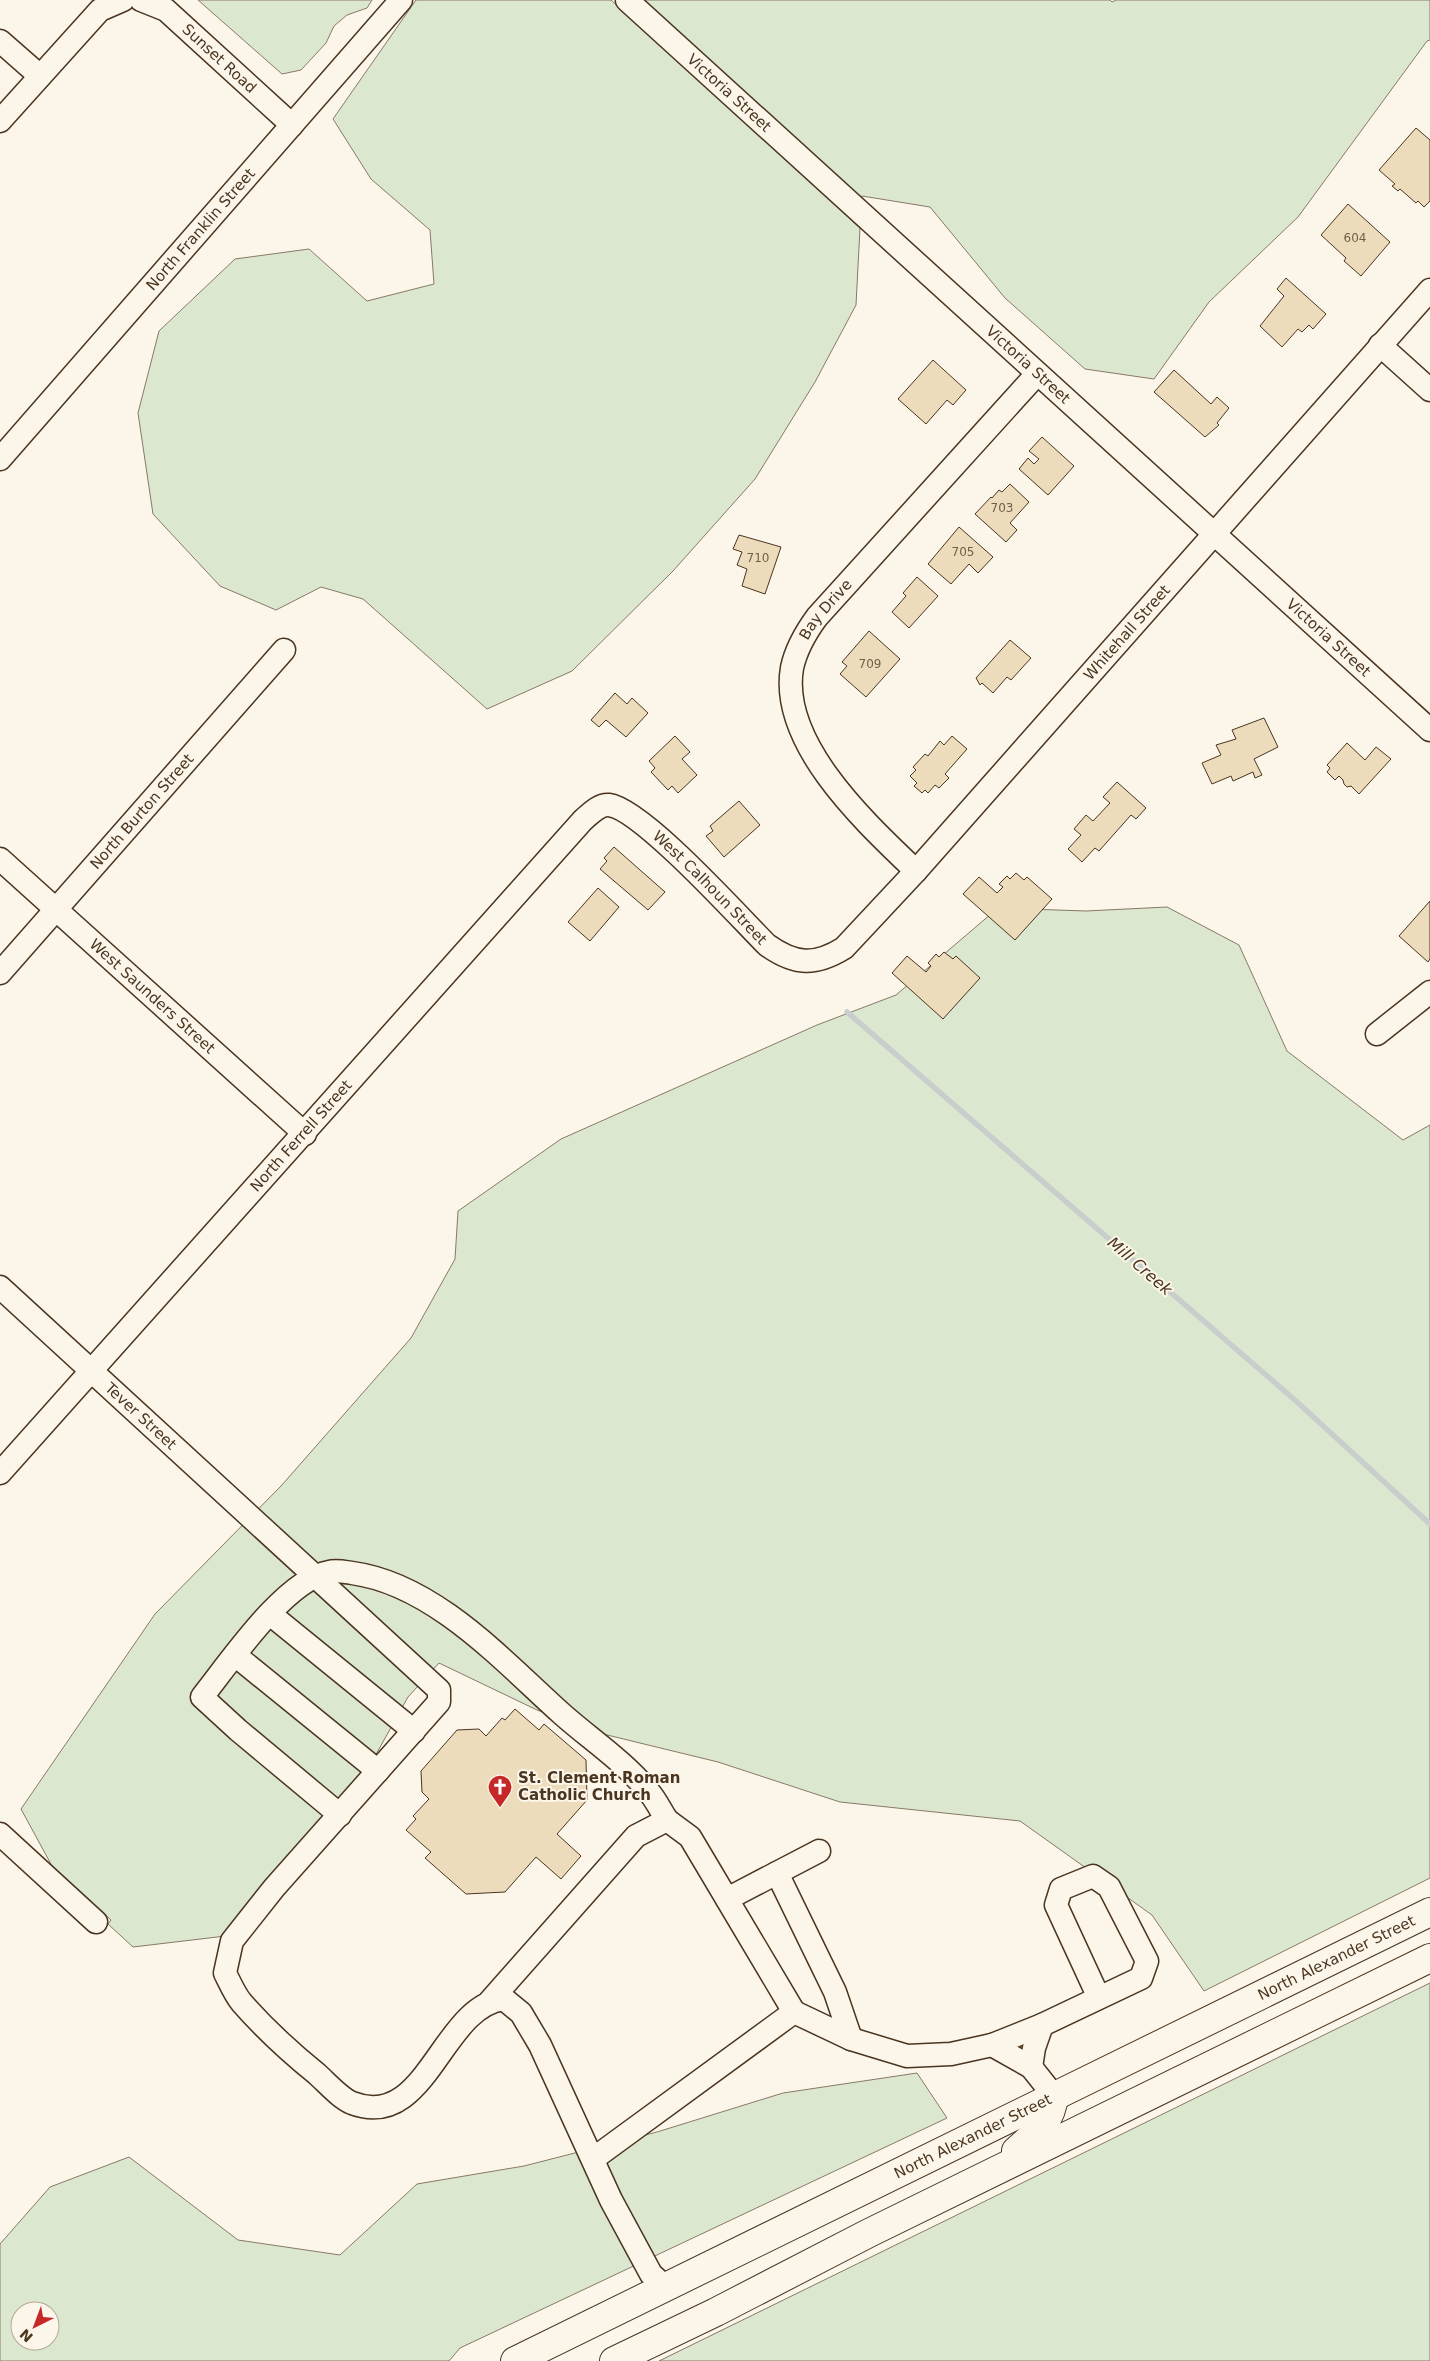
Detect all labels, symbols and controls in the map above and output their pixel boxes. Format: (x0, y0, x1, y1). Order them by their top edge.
street label: Sunset Road (178, 20, 260, 97)
street label: Victoria Street (683, 50, 775, 136)
street label: North Franklin Street (143, 165, 259, 294)
house number: 604 (1344, 231, 1366, 245)
street label: Victoria Street (982, 322, 1074, 407)
house number: 703 (991, 501, 1013, 515)
house number: 705 (952, 545, 974, 559)
house number: 710 (747, 551, 769, 565)
street label: Bay Drive (795, 576, 856, 643)
street label: Whitehall Street (1080, 581, 1174, 684)
street label: Victoria Street (1283, 595, 1374, 681)
house number: 709 (859, 657, 881, 671)
street label: North Burton Street (86, 750, 198, 873)
street label: West Calhoun Street (649, 827, 771, 949)
street label: West Saunders Street (86, 935, 219, 1057)
street label: North Ferrell Street (247, 1076, 356, 1195)
water label: Mill Creek (1104, 1233, 1177, 1300)
street label: Tever Street (101, 1378, 180, 1453)
place label: St. Clement Roman Catholic Church (518, 1769, 680, 1804)
church icon: St. Clement Roman Catholic Church (487, 1774, 513, 1808)
street label: North Alexander Street (1255, 1912, 1418, 2004)
street label: North Alexander Street (891, 2090, 1055, 2183)
north arrow (10, 2301, 60, 2351)
text: N (17, 2326, 36, 2346)

